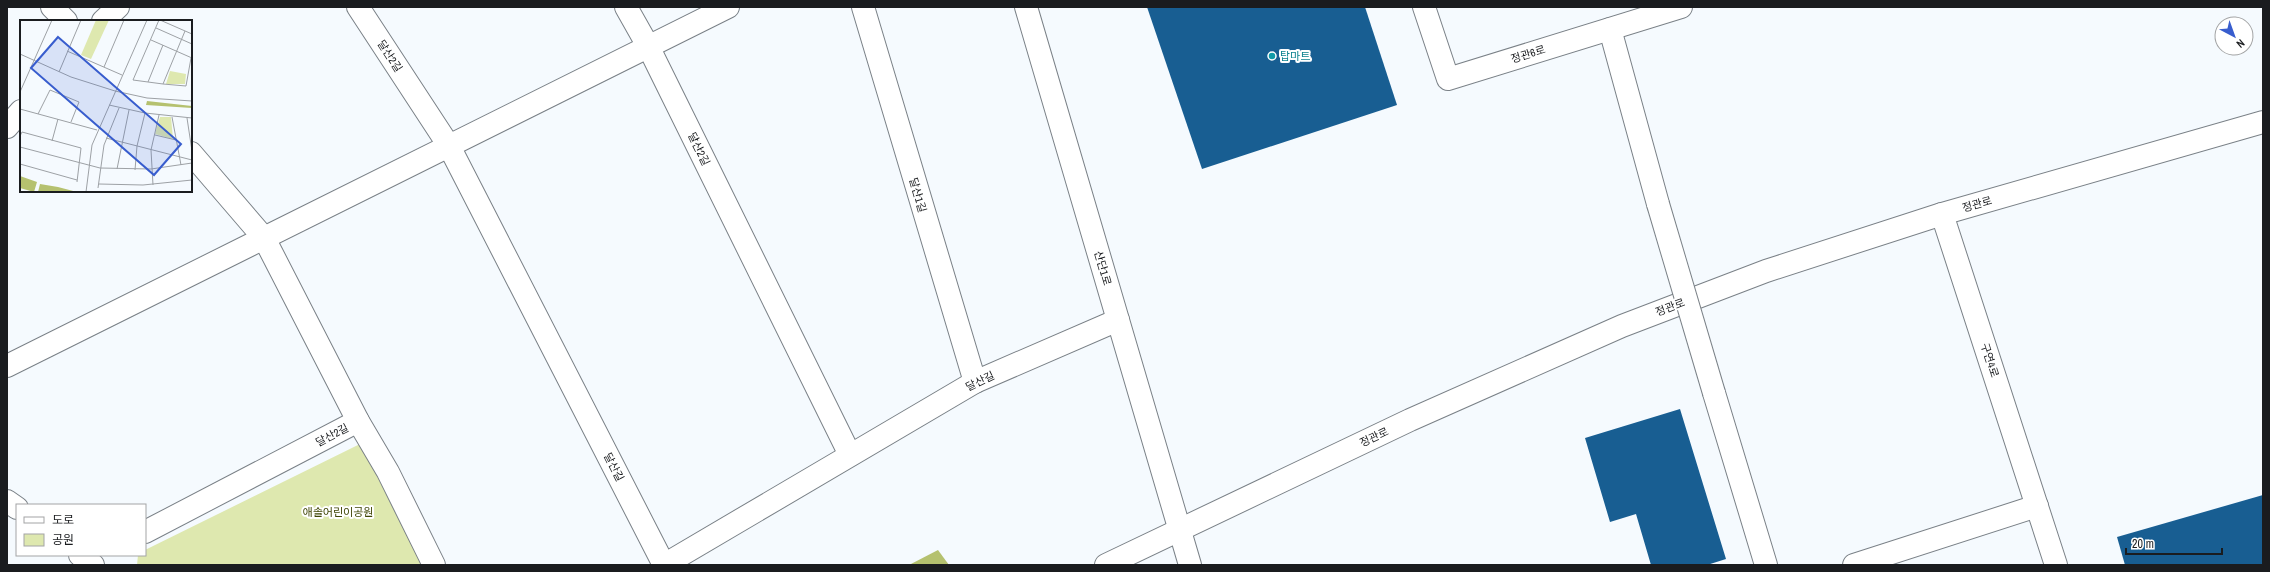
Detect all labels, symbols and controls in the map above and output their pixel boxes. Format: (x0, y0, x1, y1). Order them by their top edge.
north arrow (2214, 16, 2254, 56)
inset map (20, 20, 192, 192)
text: N (2234, 36, 2248, 51)
street label: 달산2길 (374, 37, 406, 75)
street label: 정관6로 (1509, 42, 1547, 66)
place label: 탑마트 (1280, 49, 1310, 63)
marker: 탑마트 (1267, 51, 1277, 61)
street label: 달산2길 (685, 130, 713, 168)
street label: 달산1길 (906, 176, 930, 214)
street label: 정관로 (1960, 193, 1994, 215)
street label: 산단1로 (1091, 249, 1115, 287)
street label: 정관로 (1653, 295, 1687, 319)
street label: 구연4로 (1978, 341, 2002, 379)
street label: 달산길 (963, 368, 997, 394)
street label: 달산2길 (313, 421, 351, 449)
street label: 정관로 (1357, 424, 1391, 450)
street label: 달산길 (601, 450, 627, 484)
legend (16, 504, 146, 556)
park label: 애솔어린이공원 (303, 505, 373, 519)
text: 도로 (52, 512, 74, 528)
scale bar (2126, 530, 2222, 556)
text: 공원 (52, 532, 74, 548)
text: 20 m (2132, 536, 2154, 552)

